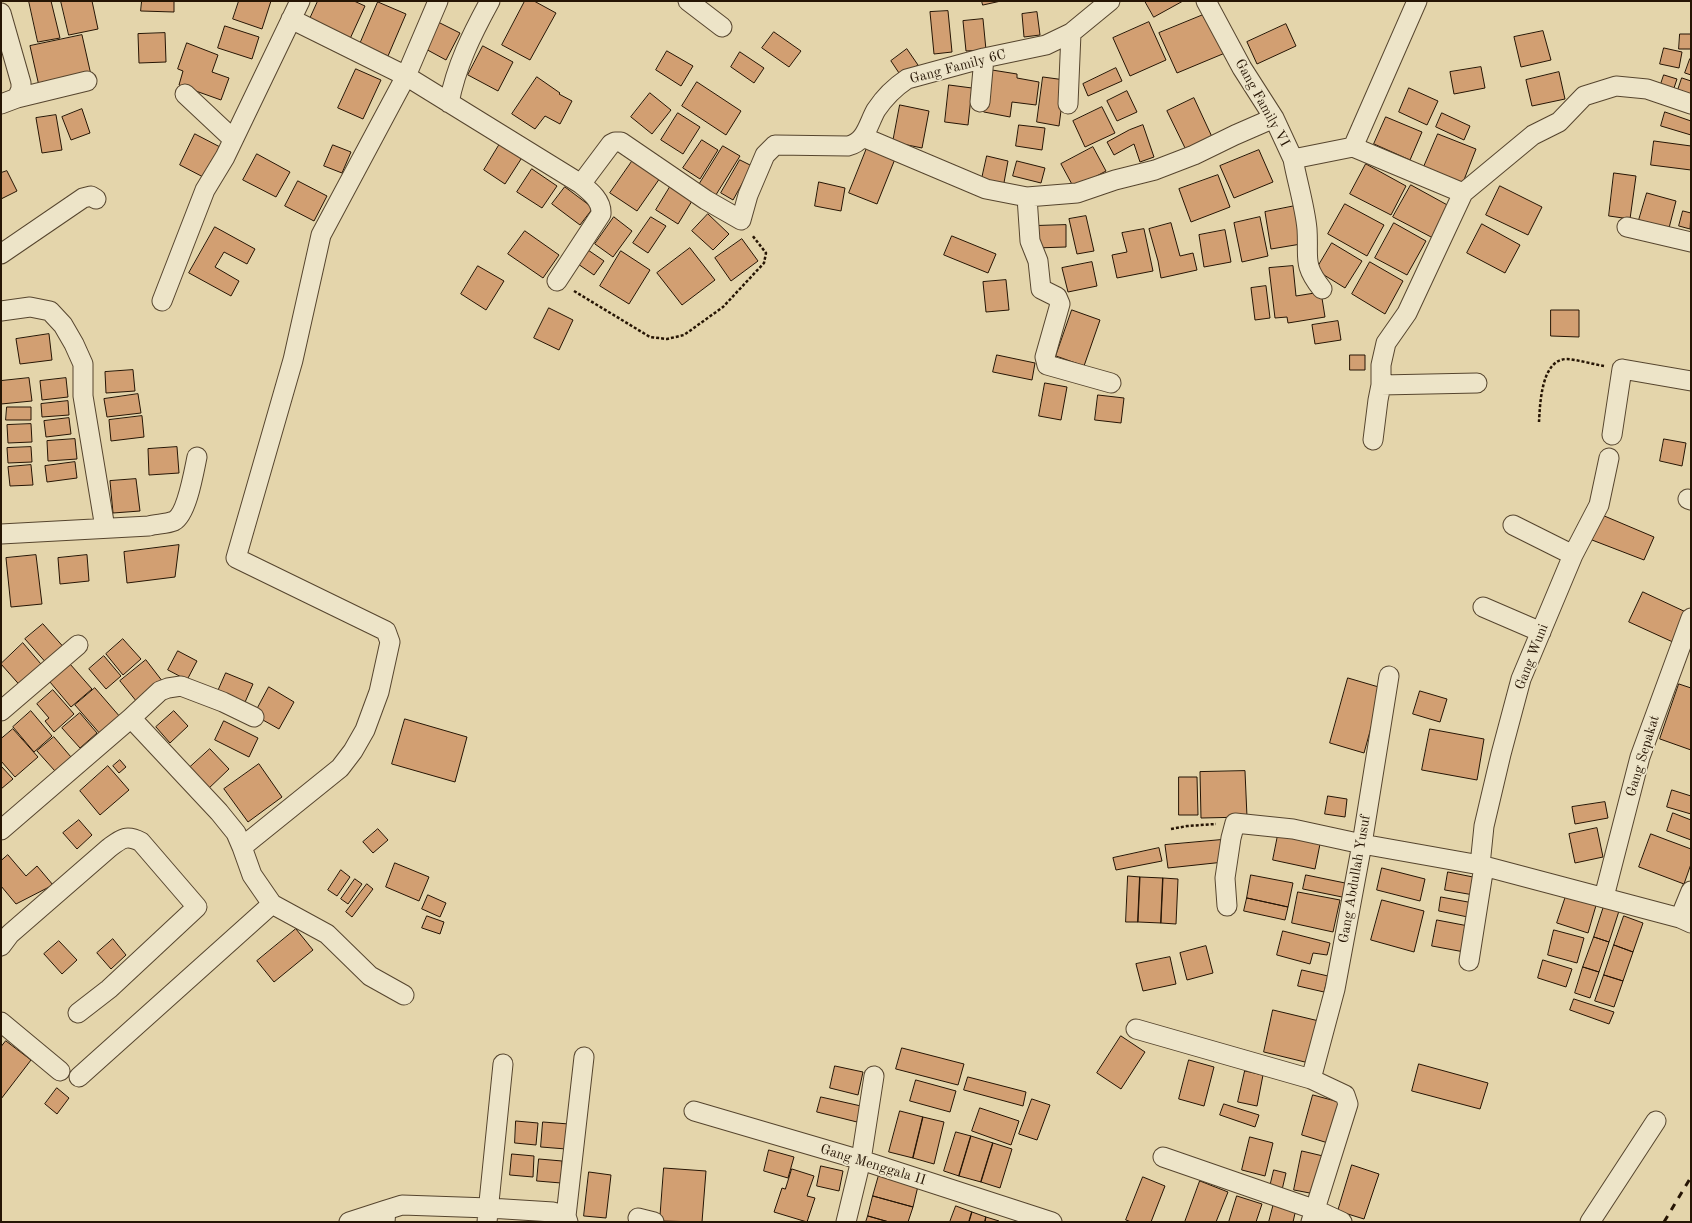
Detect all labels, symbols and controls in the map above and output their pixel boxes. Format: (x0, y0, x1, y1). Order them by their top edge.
street label: Gang Family 6C (908, 46, 1008, 88)
street label: Gang Family VI (1231, 56, 1293, 150)
street label: Gang Wuni (1512, 622, 1552, 692)
street label: Gang Sepakat (1623, 713, 1663, 799)
street label: Gang Abdullah Yusuf (1335, 813, 1375, 945)
street label: Gang Menggala II (818, 1141, 928, 1189)

